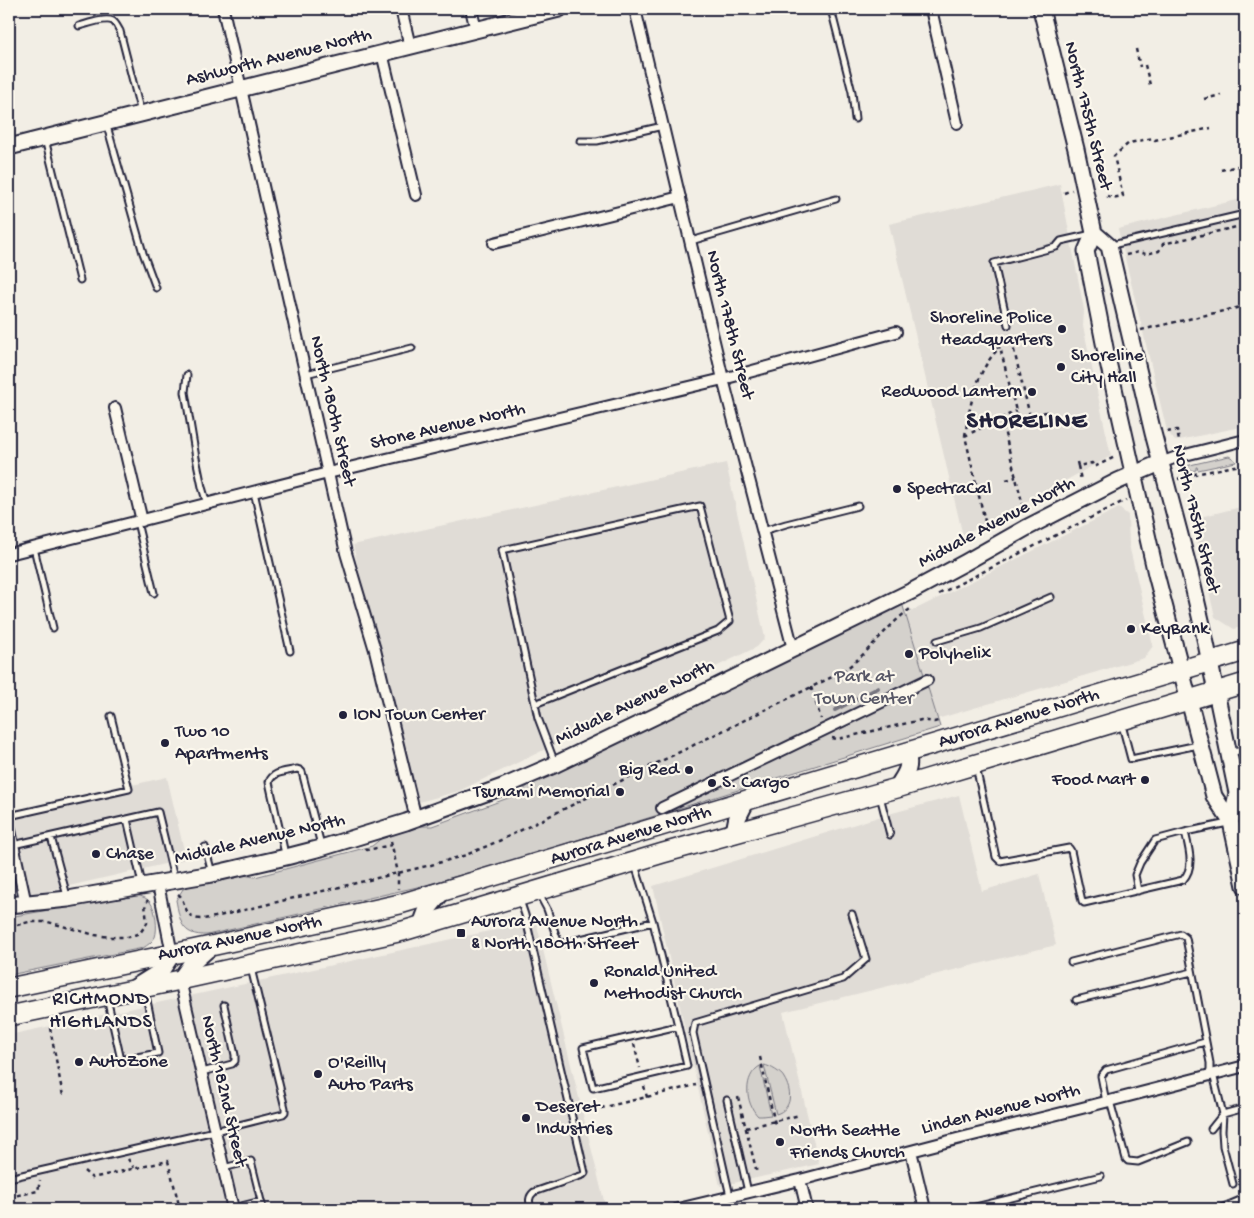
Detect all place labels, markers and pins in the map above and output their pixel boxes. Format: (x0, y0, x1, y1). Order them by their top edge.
place label: Shoreline Police Headquarters (930, 307, 1053, 352)
marker: Shoreline Police Headquarters (1056, 323, 1068, 335)
place label: Shoreline City Hall (1071, 345, 1144, 390)
marker: Shoreline City Hall (1055, 361, 1067, 373)
place label: Redwood Lantern (881, 381, 1022, 404)
marker: Redwood Lantern (1026, 386, 1038, 398)
place label: SpectraCal (907, 478, 992, 501)
marker: SpectraCal (891, 483, 903, 495)
place label: KeyBank (1141, 618, 1210, 641)
marker: KeyBank (1125, 623, 1137, 635)
place label: Polyhelix (918, 643, 991, 666)
marker: Polyhelix (903, 648, 915, 660)
place label: ION Town Center (353, 704, 487, 727)
marker: ION Town Center (337, 709, 349, 721)
place label: Two 10 Apartments (174, 721, 269, 766)
marker: Two 10 Apartments (159, 737, 171, 749)
place label: Big Red (618, 759, 681, 782)
marker: Big Red (683, 764, 695, 776)
place label: Food Mart (1051, 769, 1137, 792)
place label: S. Cargo (722, 772, 790, 795)
marker: Food Mart (1139, 774, 1151, 786)
marker: S. Cargo (706, 777, 718, 789)
place label: Tsunami Memorial (472, 781, 610, 804)
marker: Tsunami Memorial (614, 786, 626, 798)
place label: Chase (106, 843, 154, 866)
marker: Chase (90, 848, 102, 860)
place label: Aurora Avenue North & North 180th Street (471, 911, 640, 956)
marker: Aurora Avenue North & North 180th Street (455, 927, 467, 939)
place label: Ronald United Methodist Church (604, 961, 742, 1006)
marker: Ronald United Methodist Church (588, 977, 600, 989)
place label: AutoZone (89, 1051, 168, 1074)
place label: O'Reilly Auto Parts (328, 1052, 414, 1097)
marker: AutoZone (73, 1056, 85, 1068)
marker: O'Reilly Auto Parts (312, 1068, 324, 1080)
place label: Deseret Industries (534, 1096, 613, 1141)
marker: Deseret Industries (520, 1112, 532, 1124)
place label: North Seattle Friends Church (789, 1120, 905, 1165)
marker: North Seattle Friends Church (774, 1136, 786, 1148)

